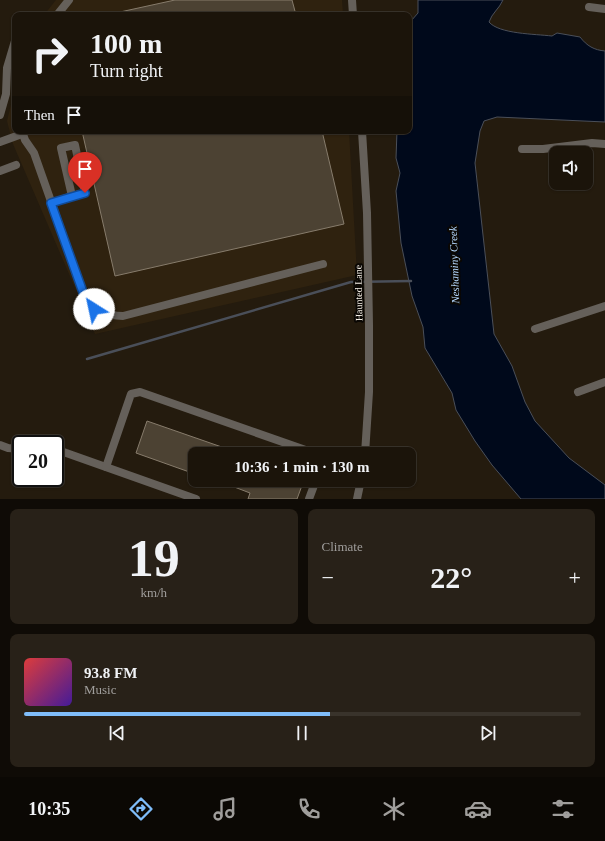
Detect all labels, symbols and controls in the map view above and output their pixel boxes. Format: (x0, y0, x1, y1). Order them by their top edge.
icon: right (24, 28, 76, 80)
text: 100 m (90, 28, 162, 59)
text: Turn right (90, 61, 163, 81)
icon: arrive (63, 104, 85, 126)
text: Then (24, 107, 55, 123)
map controls (549, 146, 593, 190)
button: sound (549, 146, 593, 190)
pin (68, 152, 102, 193)
icon: arrive (74, 158, 96, 180)
water label: Neshaminy Creek (447, 225, 461, 305)
street label: Haunted Lane (352, 264, 364, 321)
position arrow (73, 288, 115, 330)
speed limit sign: 20 (12, 435, 64, 487)
text: 10:36 · 1 min · 130 m (235, 459, 370, 475)
text: 19 (128, 530, 180, 587)
text: Climate (322, 539, 363, 554)
text: 22° (430, 561, 472, 594)
text: − (322, 565, 334, 590)
text: + (569, 565, 581, 590)
text: km/h (140, 585, 167, 600)
text: 93.8 FM (84, 665, 137, 681)
text: Music (84, 682, 117, 697)
icon: previous (106, 722, 128, 744)
icon: pause (291, 722, 313, 744)
icon: next (477, 722, 499, 744)
icon: directions (127, 795, 155, 823)
icon: music (211, 795, 239, 823)
icon: phone (295, 795, 323, 823)
icon: climate (380, 795, 408, 823)
icon: car (464, 795, 492, 823)
icon: filters (549, 795, 577, 823)
text: 10:35 (28, 799, 70, 819)

